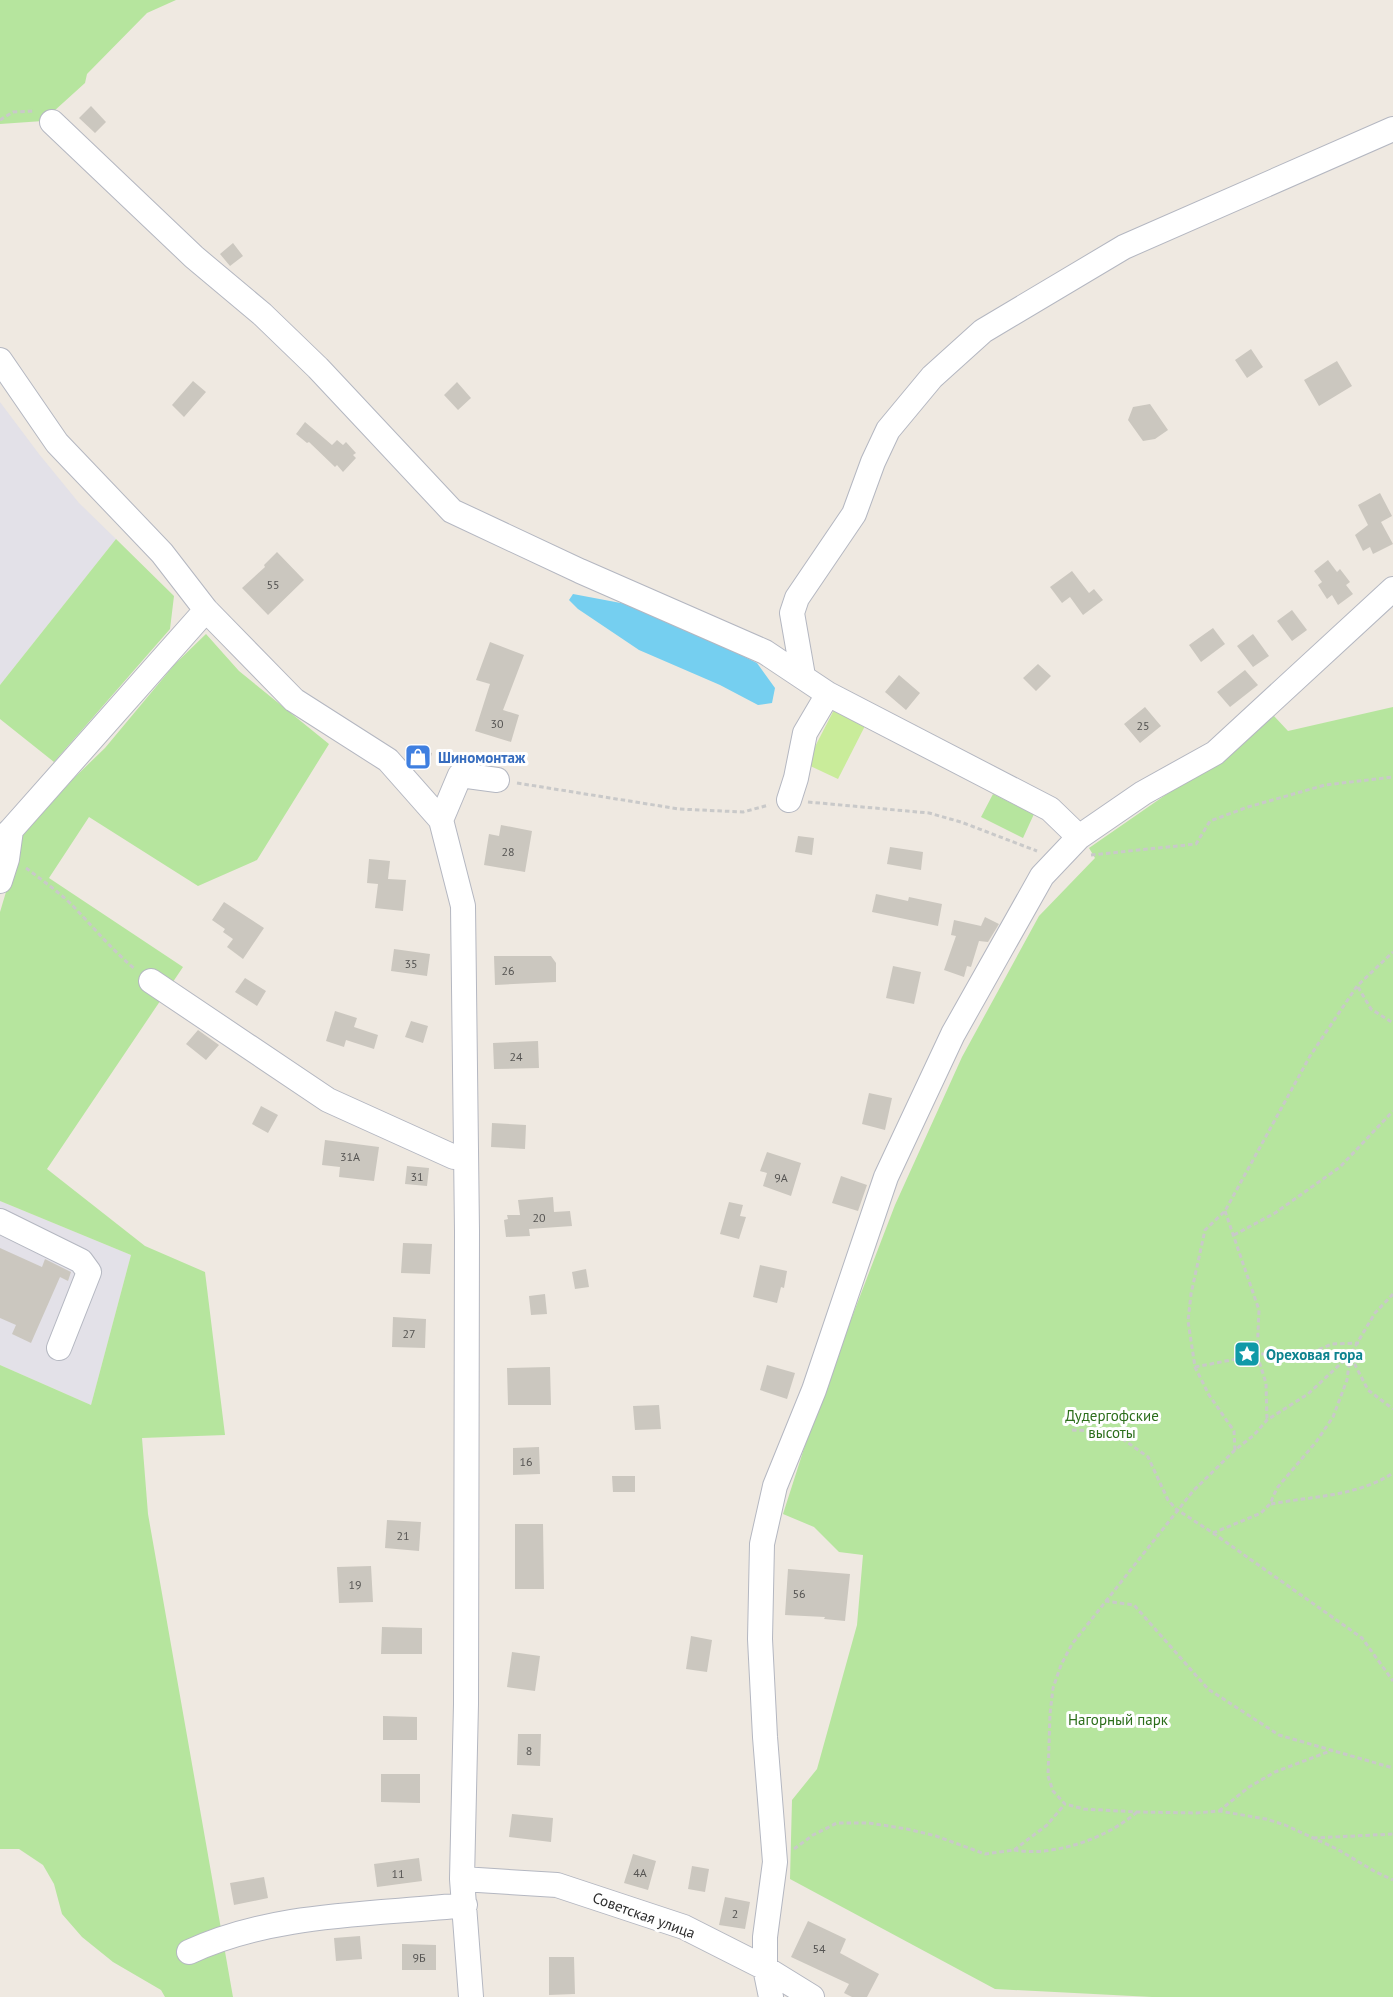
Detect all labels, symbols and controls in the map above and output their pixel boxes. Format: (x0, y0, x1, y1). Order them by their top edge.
house number: 55 (266, 577, 280, 592)
house number: 30 (490, 716, 504, 731)
house number: 25 (1136, 718, 1150, 733)
shop icon: Шиномонтаж (403, 742, 433, 772)
place label: Шиномонтаж (438, 748, 526, 767)
house number: 28 (501, 844, 515, 859)
house number: 35 (404, 956, 418, 971)
house number: 26 (501, 963, 515, 978)
house number: 24 (509, 1049, 523, 1064)
house number: 31А (340, 1149, 360, 1164)
house number: 31 (410, 1169, 424, 1184)
house number: 9А (774, 1170, 788, 1185)
house number: 20 (532, 1210, 546, 1225)
house number: 27 (402, 1326, 416, 1341)
place icon: Ореховая гора (1232, 1339, 1262, 1369)
place label: Ореховая гора (1266, 1345, 1363, 1364)
park label: Дудергофские высоты (1065, 1406, 1159, 1442)
house number: 16 (519, 1454, 533, 1469)
house number: 21 (396, 1528, 410, 1543)
house number: 19 (348, 1577, 362, 1592)
house number: 56 (792, 1586, 806, 1601)
park label: Нагорный парк (1068, 1710, 1169, 1729)
house number: 8 (526, 1743, 532, 1758)
house number: 4А (633, 1865, 647, 1880)
house number: 11 (391, 1866, 405, 1881)
street label: Советская улица (590, 1888, 698, 1942)
house number: 2 (732, 1906, 738, 1921)
house number: 54 (812, 1941, 826, 1956)
house number: 9Б (412, 1950, 426, 1965)

